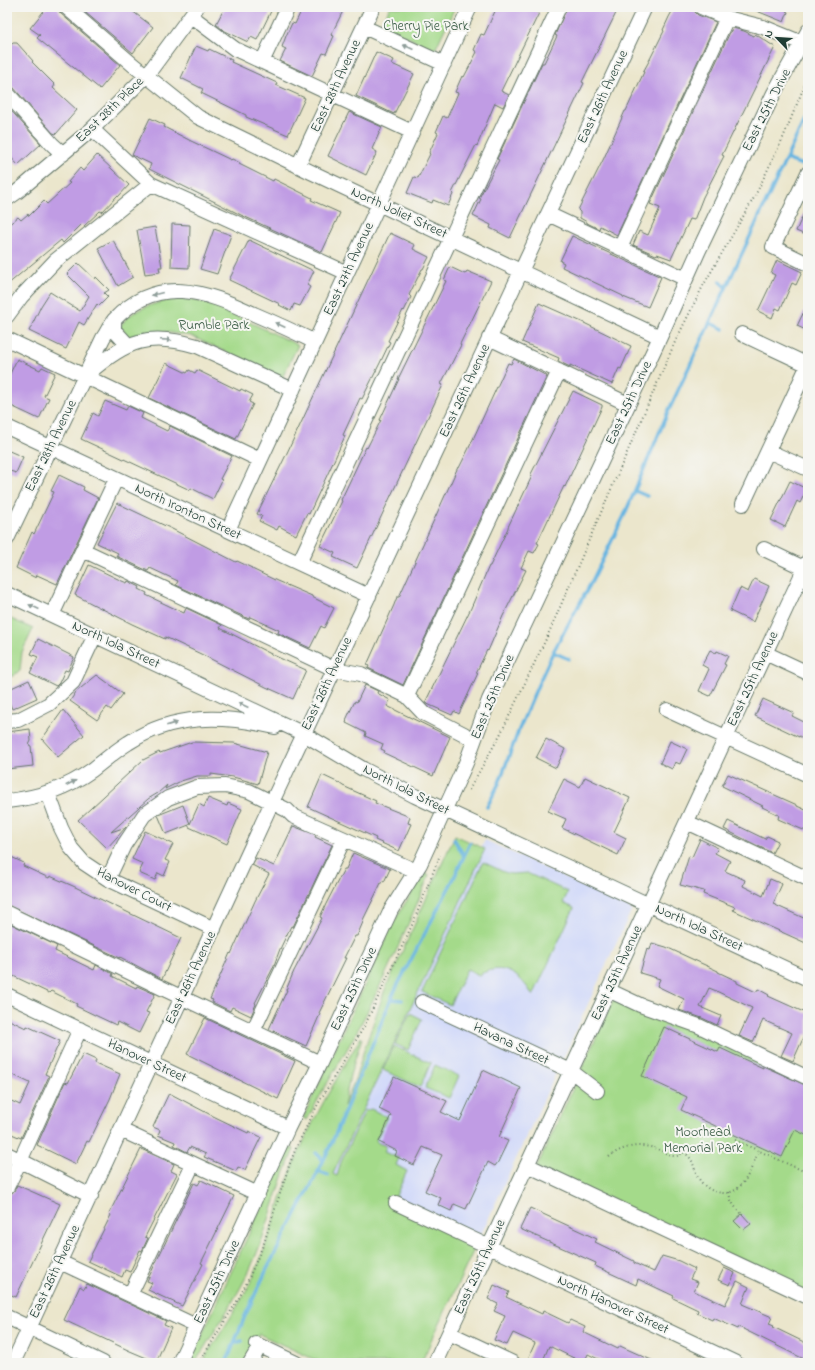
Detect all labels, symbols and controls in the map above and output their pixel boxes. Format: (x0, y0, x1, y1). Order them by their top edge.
park label: Cherry Pie Park (383, 16, 470, 38)
north arrow (757, 18, 797, 58)
text: N (760, 27, 778, 41)
street label: East 28th Avenue (305, 35, 367, 136)
one-way arrow (402, 44, 414, 50)
street label: East 26th Avenue (572, 46, 634, 147)
street label: East 25th Drive (737, 64, 797, 155)
street label: East 28th Place (71, 71, 150, 148)
street label: North Joliet Street (347, 181, 451, 245)
street label: East 27th Avenue (318, 218, 380, 319)
one-way arrow (151, 291, 163, 297)
park label: Rumble Park (179, 315, 250, 336)
one-way arrow (274, 322, 285, 328)
one-way arrow (160, 336, 172, 343)
street label: East 26th Avenue (434, 340, 496, 441)
street label: East 25th Drive (600, 357, 658, 448)
street label: East 28th Avenue (20, 396, 83, 496)
street label: North Ironton Street (131, 478, 245, 546)
one-way arrow (29, 604, 40, 610)
street label: North Iola Street (69, 615, 164, 675)
street label: East 25th Avenue (722, 627, 785, 730)
street label: East 26th Avenue (296, 633, 358, 734)
street label: East 25th Drive (466, 651, 521, 743)
one-way arrow (238, 702, 249, 708)
one-way arrow (166, 721, 178, 727)
street label: North Iola Street (359, 759, 453, 821)
one-way arrow (65, 779, 77, 786)
street label: Hanover Court (93, 862, 175, 918)
street label: North Iola Street (652, 898, 747, 958)
street label: East 25th Avenue (586, 921, 649, 1024)
street label: East 26th Avenue (160, 927, 222, 1028)
street label: East 25th Drive (325, 943, 383, 1034)
street label: Havana Street (469, 1017, 553, 1071)
street label: Hanover Street (104, 1034, 190, 1089)
park label: Moorhead Memorial Park (664, 1122, 743, 1159)
street label: East 25th Avenue (449, 1215, 512, 1318)
street label: East 26th Avenue (24, 1221, 86, 1322)
street label: East 25th Drive (188, 1236, 246, 1327)
street label: North Hanover Street (554, 1270, 673, 1340)

